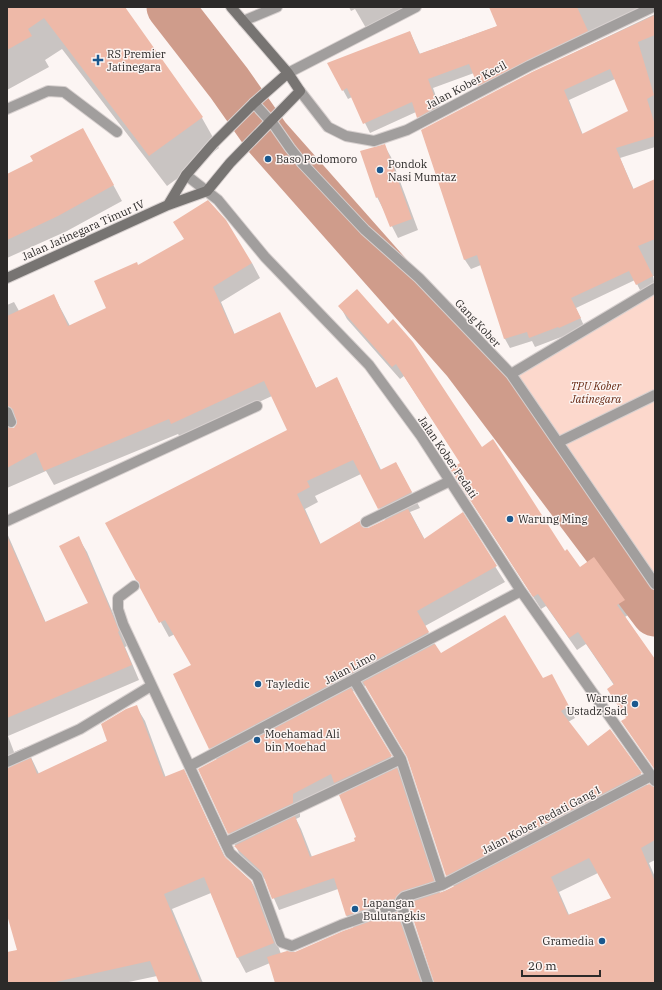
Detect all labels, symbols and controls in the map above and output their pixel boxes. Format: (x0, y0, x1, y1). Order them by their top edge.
place label: RS Premier Jatinegara (107, 47, 166, 74)
marker: RS Premier Jatinegara (92, 54, 104, 66)
street label: Jalan Kober Kecil (423, 58, 509, 112)
place label: Baso Podomoro (276, 152, 357, 166)
marker: Baso Podomoro (263, 154, 273, 164)
place label: Pondok Nasi Mumtaz (388, 157, 457, 184)
marker: Pondok Nasi Mumtaz (375, 165, 385, 175)
street label: Jalan Jatinegara Timur IV (19, 196, 147, 263)
street label: Gang Kober (452, 296, 504, 350)
park label: TPU Kober Jatinegara (570, 379, 622, 406)
street label: Jalan Kober Pedati (415, 413, 481, 501)
place label: Warung Ming (518, 512, 588, 526)
marker: Warung Ming (505, 514, 515, 524)
street label: Jalan Limo (322, 649, 378, 687)
place label: Tayledic (266, 677, 310, 691)
marker: Tayledic (253, 679, 263, 689)
place label: Warung Ustadz Said (566, 691, 627, 718)
marker: Warung Ustadz Said (630, 699, 640, 709)
place label: Moehamad Ali bin Moehad (265, 727, 340, 754)
marker: Moehamad Ali bin Moehad (252, 735, 262, 745)
street label: Jalan Kober Pedati Gang I (479, 783, 603, 857)
place label: Lapangan Bulutangkis (363, 896, 425, 923)
marker: Lapangan Bulutangkis (350, 904, 360, 914)
place label: Gramedia (543, 934, 594, 948)
marker: Gramedia (597, 936, 607, 946)
scale bar (522, 952, 600, 978)
text: 20 m (528, 958, 557, 973)

